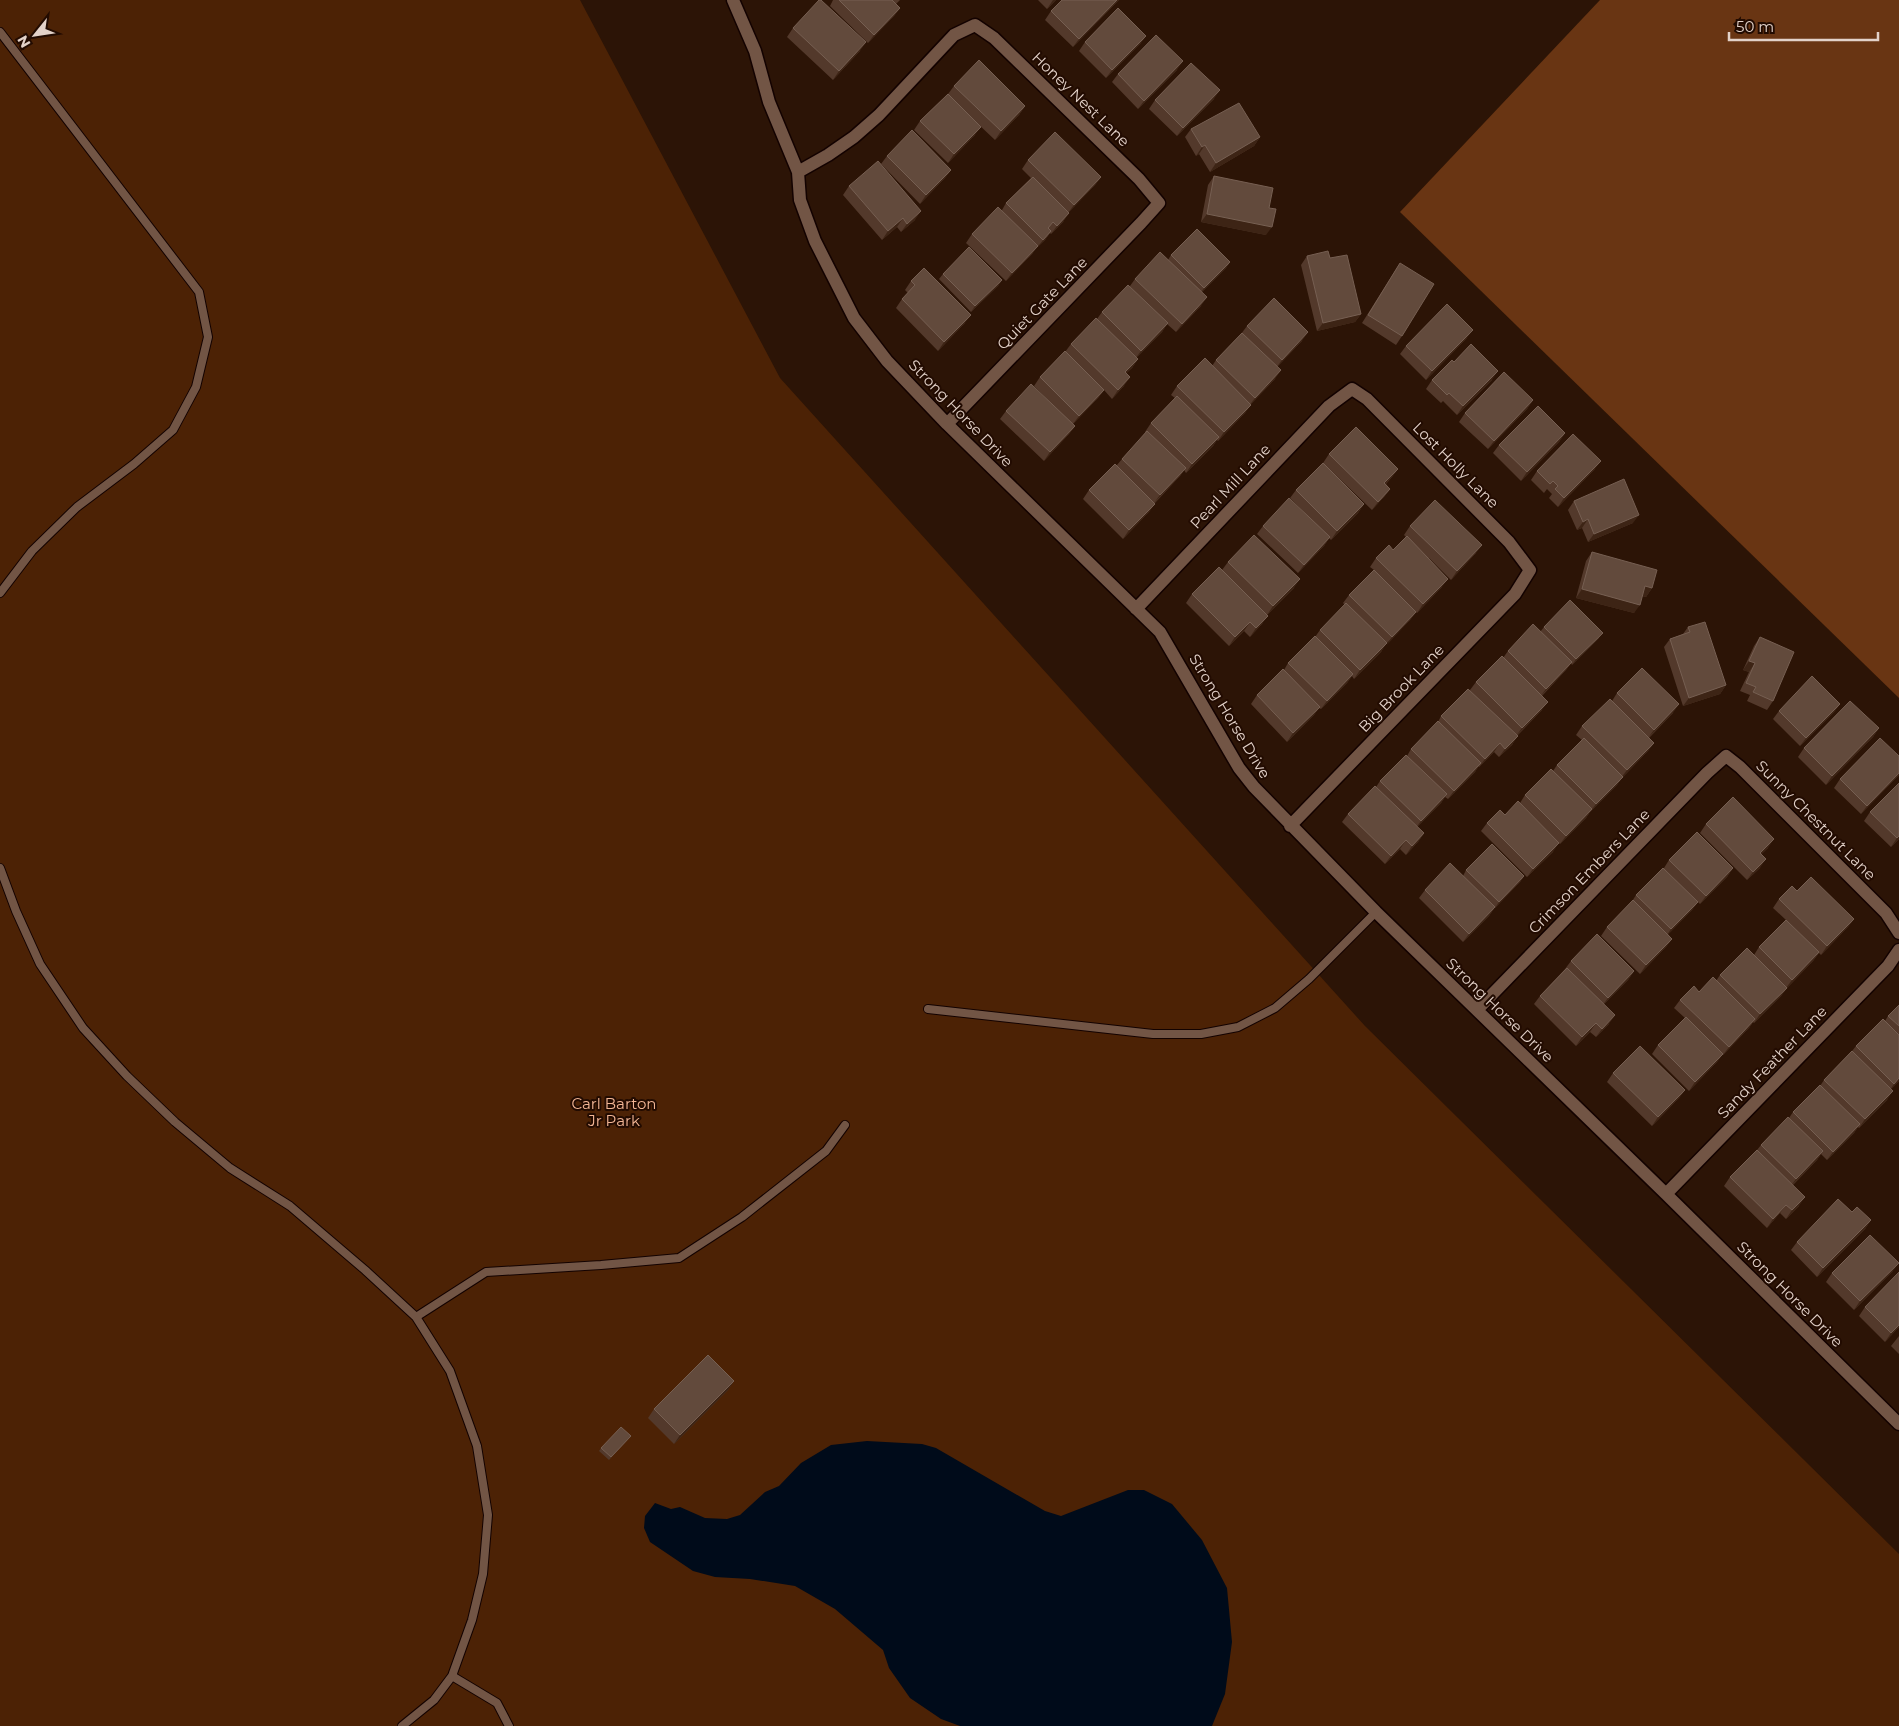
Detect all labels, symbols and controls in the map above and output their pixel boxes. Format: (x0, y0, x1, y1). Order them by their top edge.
north arrow (10, 10, 60, 60)
scale bar (1729, 10, 1878, 42)
text: 50 m (1736, 17, 1774, 36)
text: N (13, 32, 34, 51)
street label: Honey Nest Lane (1028, 48, 1134, 150)
street label: Quiet Gate Lane (993, 253, 1091, 353)
street label: Strong Horse Drive (905, 355, 1017, 471)
street label: Lost Holly Lane (1409, 418, 1503, 512)
street label: Pearl Mill Lane (1186, 440, 1274, 532)
street label: Big Brook Lane (1354, 640, 1448, 736)
street label: Strong Horse Drive (1185, 650, 1275, 782)
street label: Sunny Chestnut Lane (1752, 756, 1880, 884)
street label: Crimson Embers Lane (1524, 804, 1654, 938)
street label: Strong Horse Drive (1442, 954, 1558, 1066)
street label: Sandy Feather Lane (1713, 1002, 1831, 1122)
park label: Carl Barton Jr Park (572, 1094, 657, 1130)
street label: Strong Horse Drive (1733, 1237, 1847, 1351)

